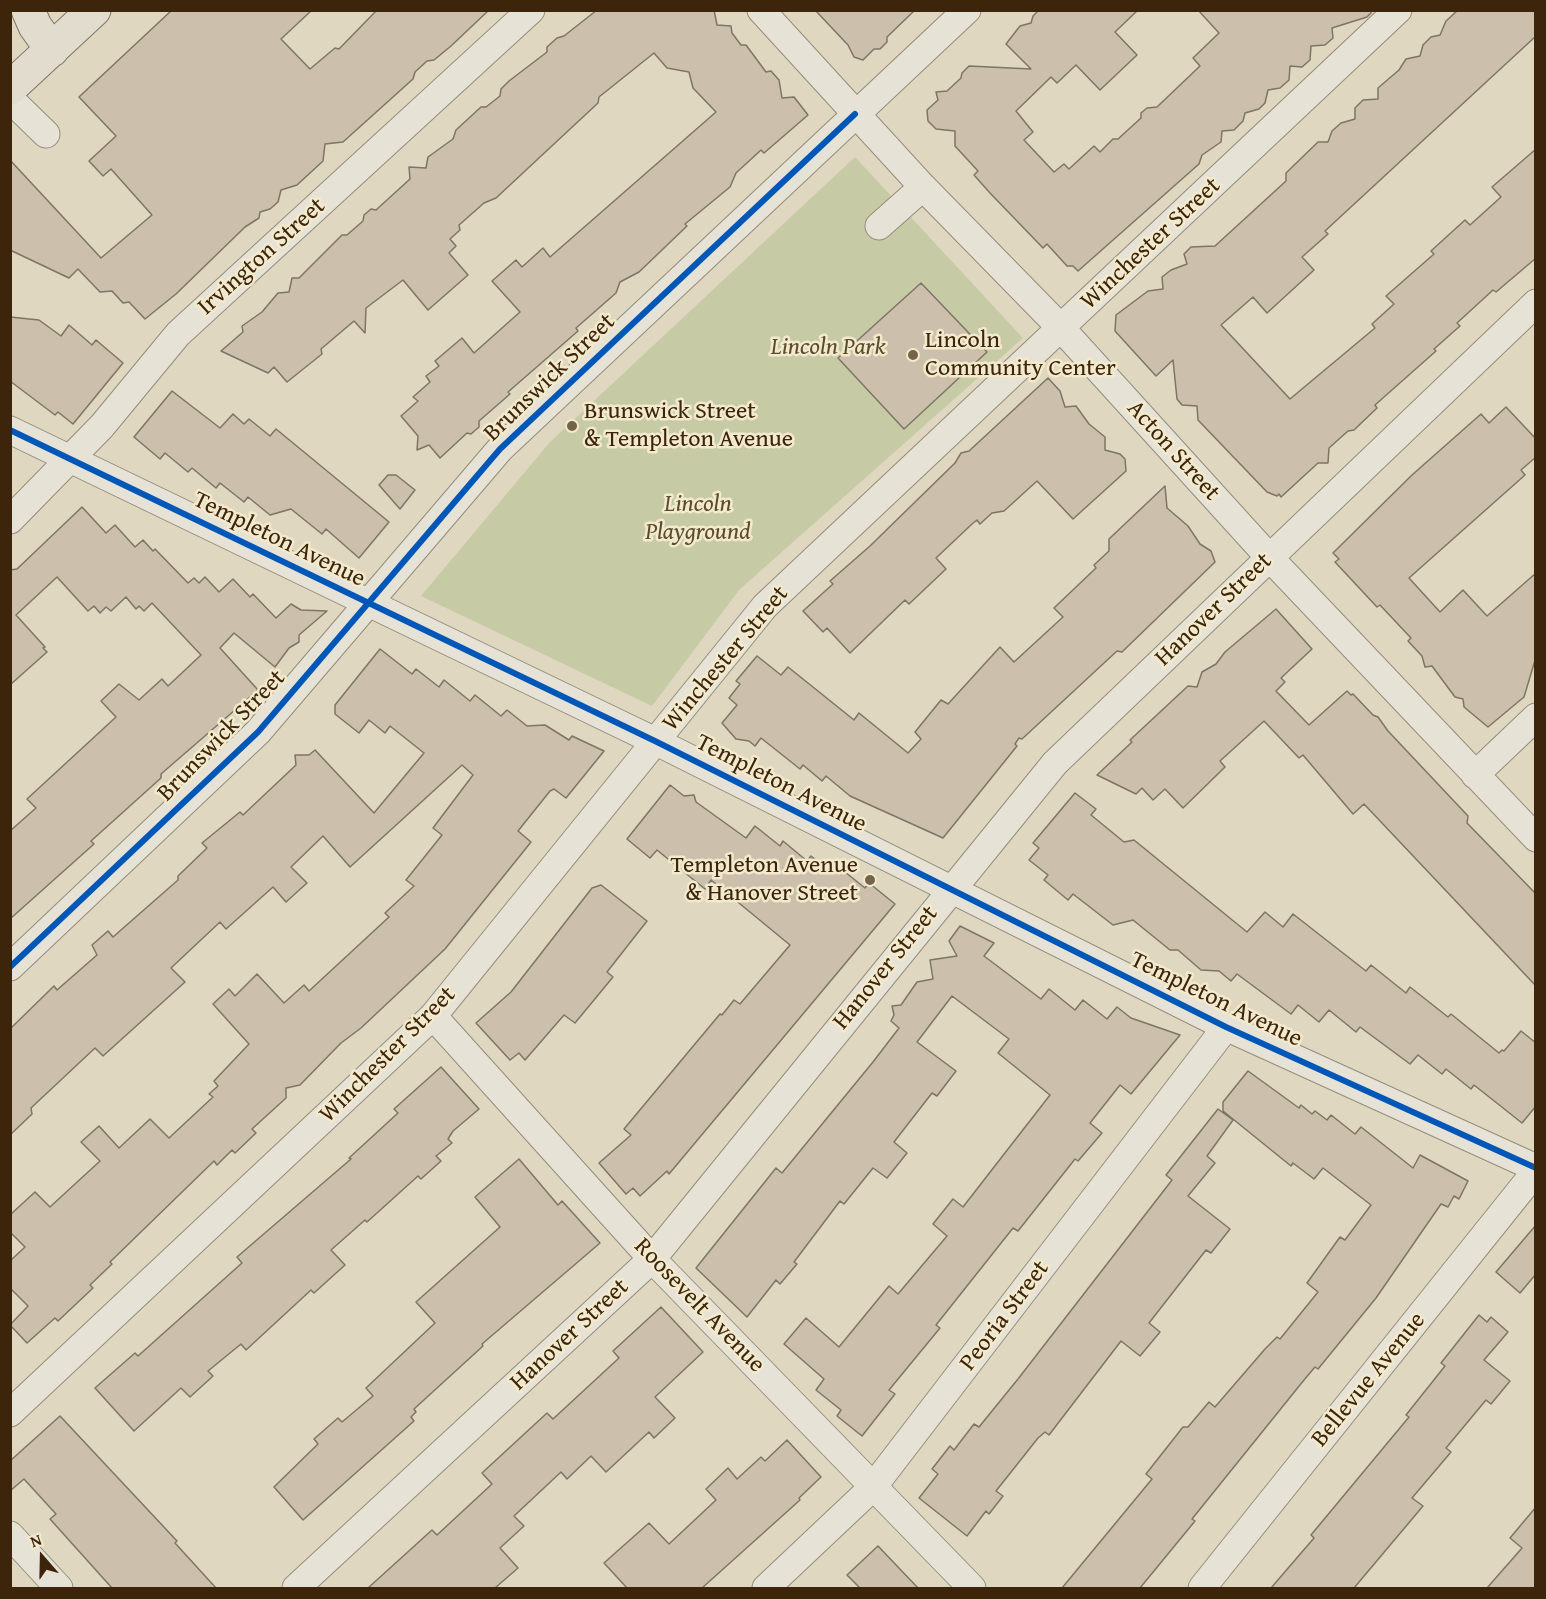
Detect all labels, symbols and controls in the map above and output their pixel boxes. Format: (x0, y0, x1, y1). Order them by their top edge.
street label: Winchester Street (1075, 172, 1227, 316)
street label: Irvington Street (192, 192, 332, 322)
street label: Brunswick Street (478, 308, 622, 448)
place label: Lincoln Community Center (925, 327, 1116, 383)
park label: Lincoln Park (771, 334, 885, 362)
marker: Lincoln Community Center (906, 348, 920, 362)
street label: Acton Street (1120, 395, 1226, 507)
place label: Brunswick Street & Templeton Avenue (584, 398, 793, 454)
marker: Brunswick Street & Templeton Avenue (565, 419, 579, 433)
street label: Templeton Avenue (188, 486, 370, 594)
park label: Lincoln Playground (645, 491, 751, 547)
street label: Hanover Street (1150, 547, 1278, 673)
street label: Winchester Street (657, 580, 795, 738)
street label: Brunswick Street (152, 664, 292, 808)
street label: Templeton Avenue (691, 729, 871, 839)
place label: Templeton Avenue & Hanover Street (670, 852, 858, 908)
marker: Templeton Avenue & Hanover Street (863, 873, 877, 887)
street label: Hanover Street (827, 900, 945, 1036)
street label: Templeton Avenue (1125, 946, 1307, 1054)
street label: Winchester Street (314, 981, 462, 1129)
street label: Roosevelt Avenue (628, 1233, 770, 1379)
street label: Peoria Street (954, 1255, 1056, 1377)
street label: Hanover Street (505, 1273, 635, 1397)
street label: Bellevue Avenue (1306, 1307, 1432, 1453)
north arrow (12, 1527, 72, 1587)
text: N (27, 1527, 45, 1553)

